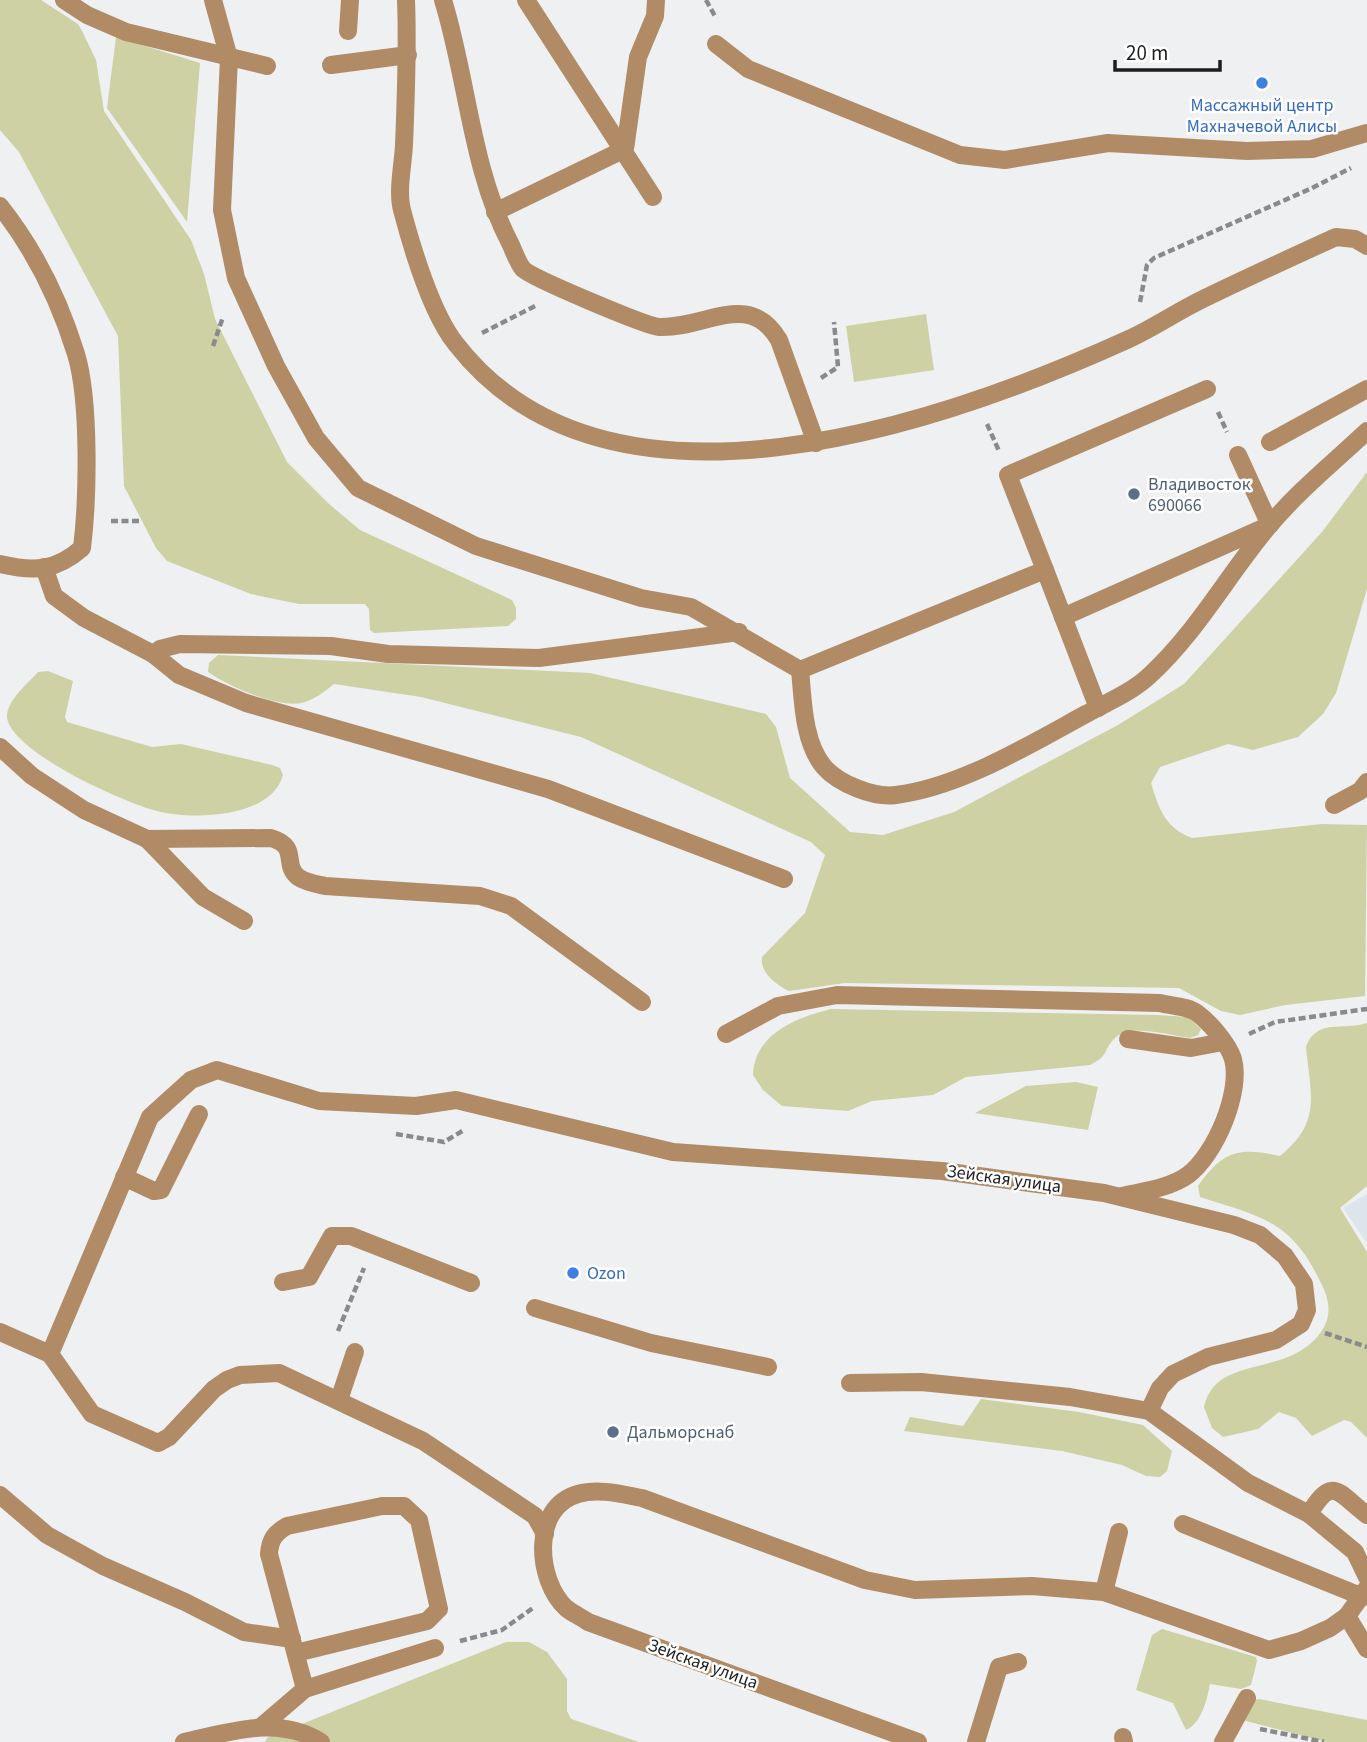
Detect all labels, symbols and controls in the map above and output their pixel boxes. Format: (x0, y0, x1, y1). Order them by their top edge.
scale bar (1115, 28, 1220, 72)
text: 20 m (1126, 38, 1168, 68)
marker: Массажный центр Махначевой Алисы (1254, 75, 1270, 91)
place label: Массажный центр Махначевой Алисы (1187, 93, 1337, 139)
place label: Владивосток 690066 (1148, 472, 1251, 518)
marker: Владивосток 690066 (1126, 486, 1142, 502)
street label: Зейская улица (945, 1159, 1063, 1199)
place label: Ozon (587, 1261, 626, 1286)
marker: Ozon (565, 1265, 581, 1281)
place label: Дальморснаб (627, 1420, 734, 1445)
marker: Дальморснаб (605, 1424, 621, 1440)
street label: Зейская улица (645, 1633, 761, 1695)

